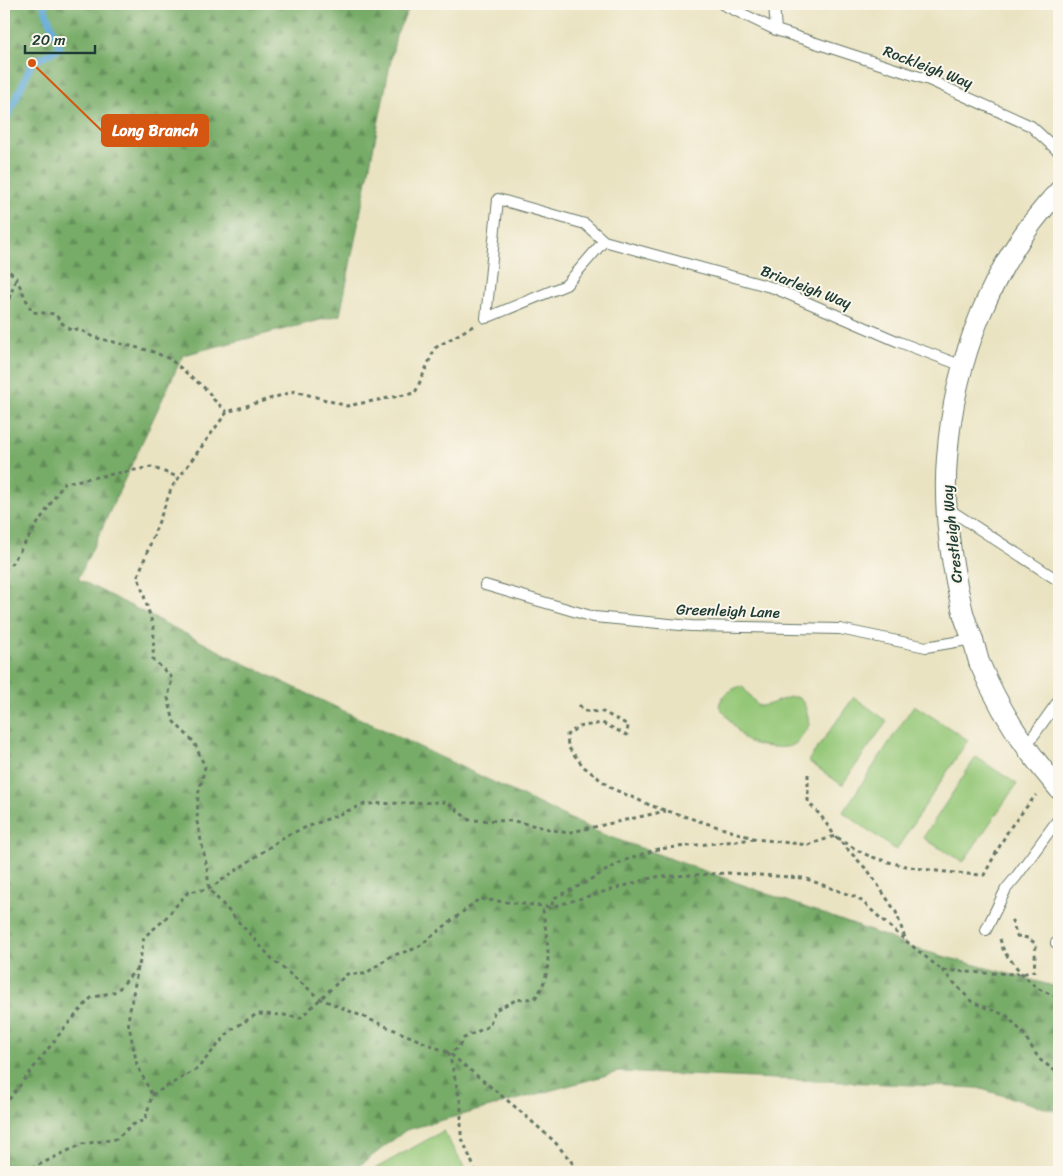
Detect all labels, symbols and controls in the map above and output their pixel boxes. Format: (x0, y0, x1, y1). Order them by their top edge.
scale bar (25, 22, 95, 54)
text: 20 m (32, 27, 66, 53)
street label: Rockleigh Way (879, 38, 977, 96)
callout: Long Branch (102, 115, 208, 146)
text: Long Branch (112, 116, 199, 145)
street label: Briarleigh Way (757, 258, 855, 316)
street label: Crestleigh Way (934, 483, 970, 584)
street label: Greenleigh Lane (676, 596, 780, 626)

